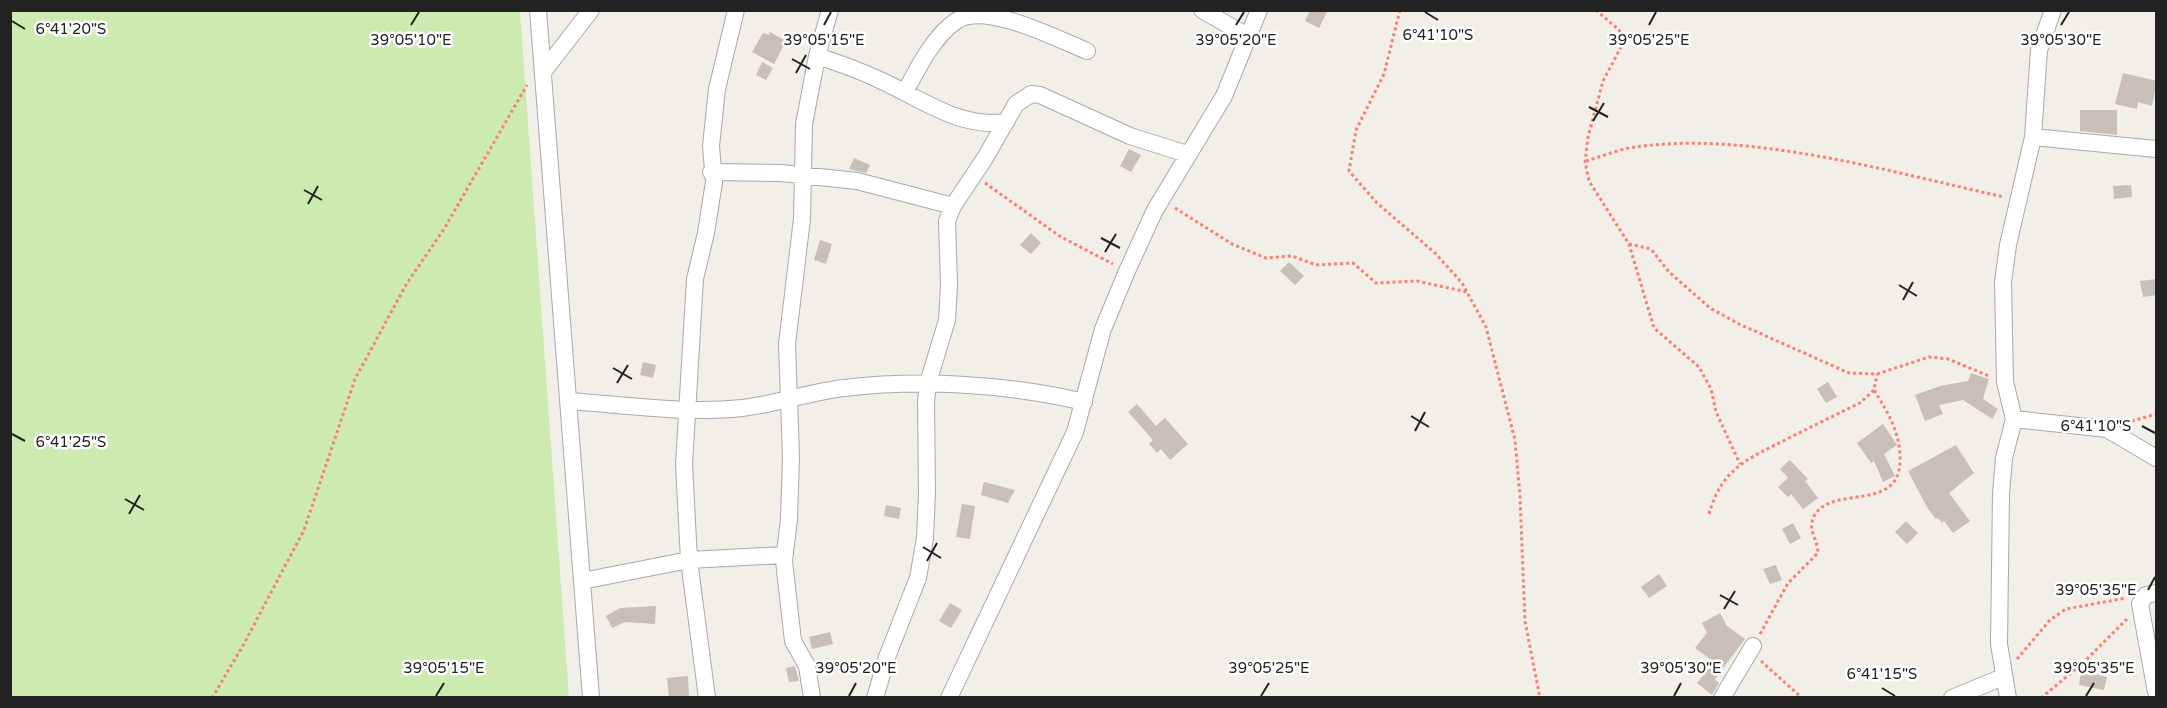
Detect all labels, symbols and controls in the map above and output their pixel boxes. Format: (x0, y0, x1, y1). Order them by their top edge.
text: 6°41'20"S (36, 20, 106, 38)
text: 6°41'10"S (1403, 26, 1473, 44)
text: 39°05'10"E (370, 31, 452, 49)
text: 39°05'15"E (783, 31, 865, 49)
text: 39°05'20"E (1195, 31, 1277, 49)
text: 39°05'25"E (1608, 31, 1690, 49)
text: 39°05'30"E (2020, 31, 2102, 49)
text: 6°41'10"S (2061, 417, 2131, 435)
text: 6°41'25"S (36, 433, 106, 451)
text: 39°05'35"E (2055, 581, 2137, 599)
text: 39°05'15"E (403, 659, 485, 677)
text: 39°05'20"E (815, 659, 897, 677)
text: 39°05'25"E (1228, 659, 1310, 677)
text: 39°05'30"E (1640, 659, 1722, 677)
text: 39°05'35"E (2053, 659, 2135, 677)
text: 6°41'15"S (1847, 665, 1917, 683)

